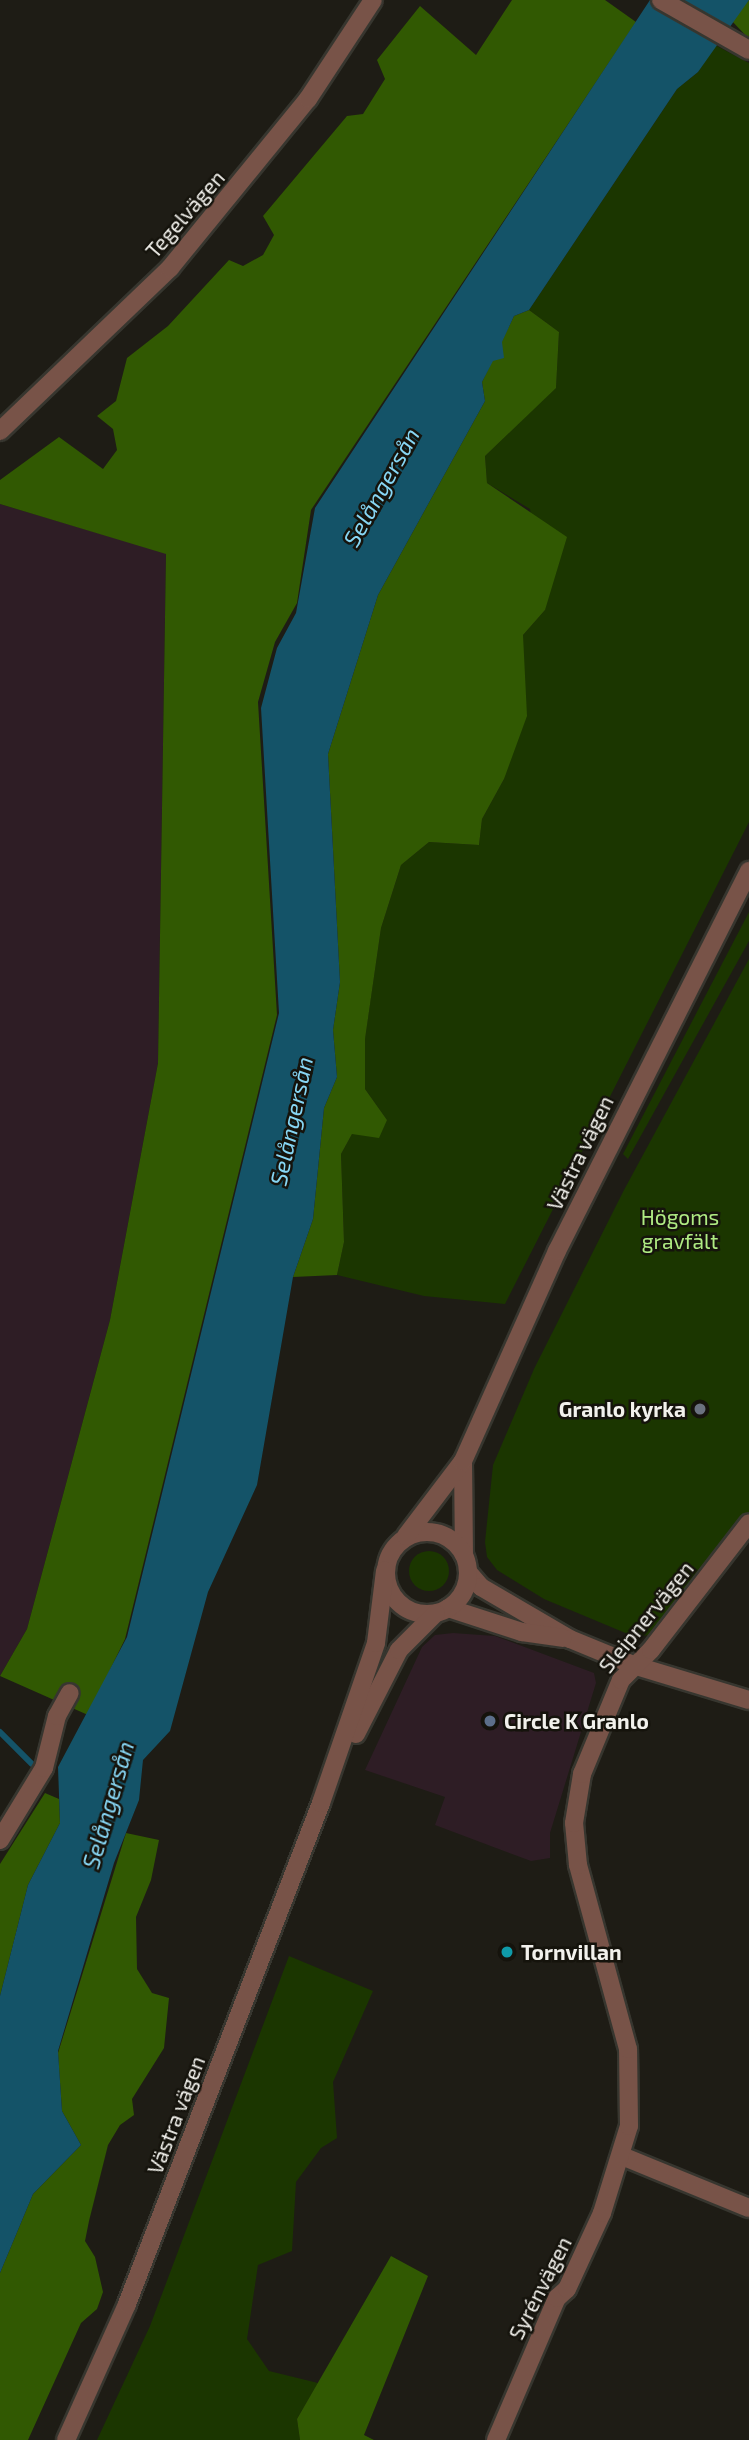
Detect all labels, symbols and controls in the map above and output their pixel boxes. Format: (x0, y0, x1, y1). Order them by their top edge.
street label: Tegelvägen (140, 165, 230, 263)
water label: Selångersån (337, 423, 425, 551)
water label: Selångersån (264, 1054, 318, 1188)
street label: Västra vägen (541, 1091, 619, 1215)
park label: Högoms gravfält (641, 1204, 719, 1254)
place label: Granlo kyrka (559, 1396, 686, 1422)
marker: Granlo kyrka (692, 1401, 708, 1417)
street label: Sleipnervägen (593, 1556, 699, 1678)
place label: Circle K Granlo (504, 1708, 649, 1734)
marker: Circle K Granlo (482, 1713, 498, 1729)
water label: Selångersån (77, 1738, 139, 1872)
place label: Tornvillan (521, 1939, 622, 1965)
marker: Tornvillan (499, 1944, 515, 1960)
street label: Västra vägen (142, 2052, 210, 2178)
street label: Syrénvägen (503, 2232, 577, 2344)

